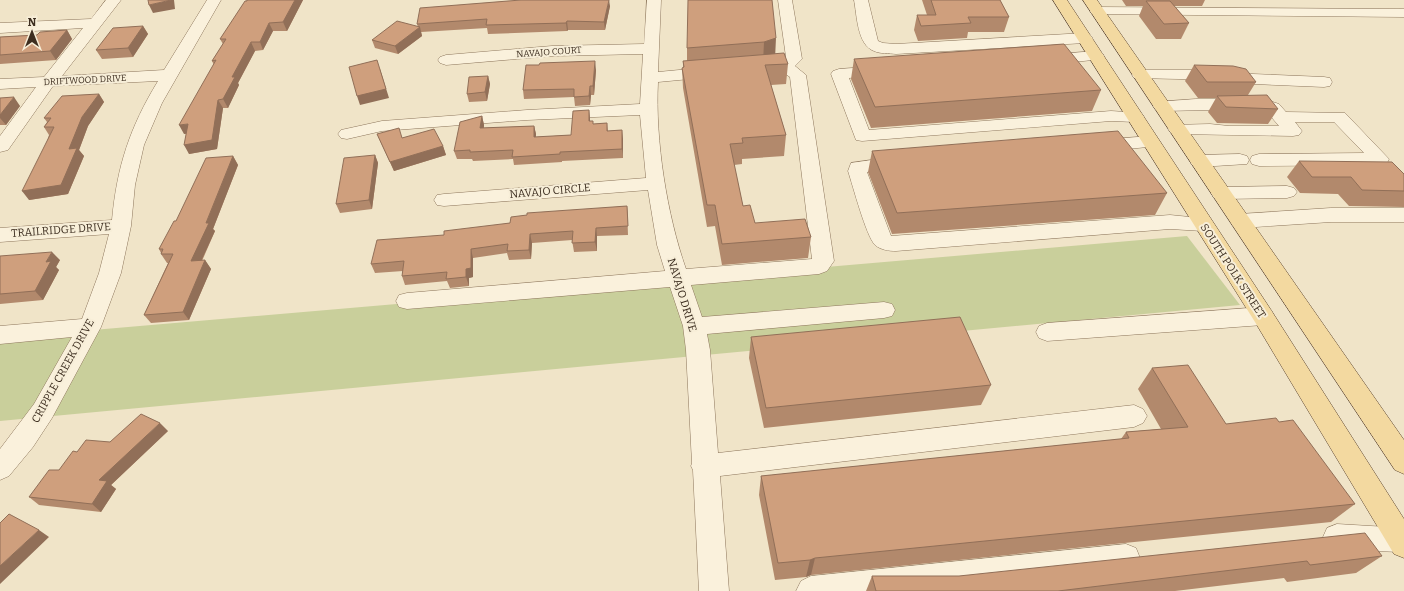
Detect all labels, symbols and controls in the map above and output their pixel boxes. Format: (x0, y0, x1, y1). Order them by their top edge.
north arrow (12, 12, 52, 52)
text: N (28, 16, 37, 29)
street label: NAVAJO COURT (516, 45, 583, 59)
street label: DRIFTWOOD DRIVE (43, 73, 127, 87)
street label: NAVAJO CIRCLE (509, 181, 591, 201)
street label: TRAILRIDGE DRIVE (11, 220, 111, 240)
street label: SOUTH POLK STREET (1198, 221, 1269, 321)
street label: NAVAJO DRIVE (665, 257, 699, 334)
street label: CRIPPLE CREEK DRIVE (29, 317, 97, 425)

